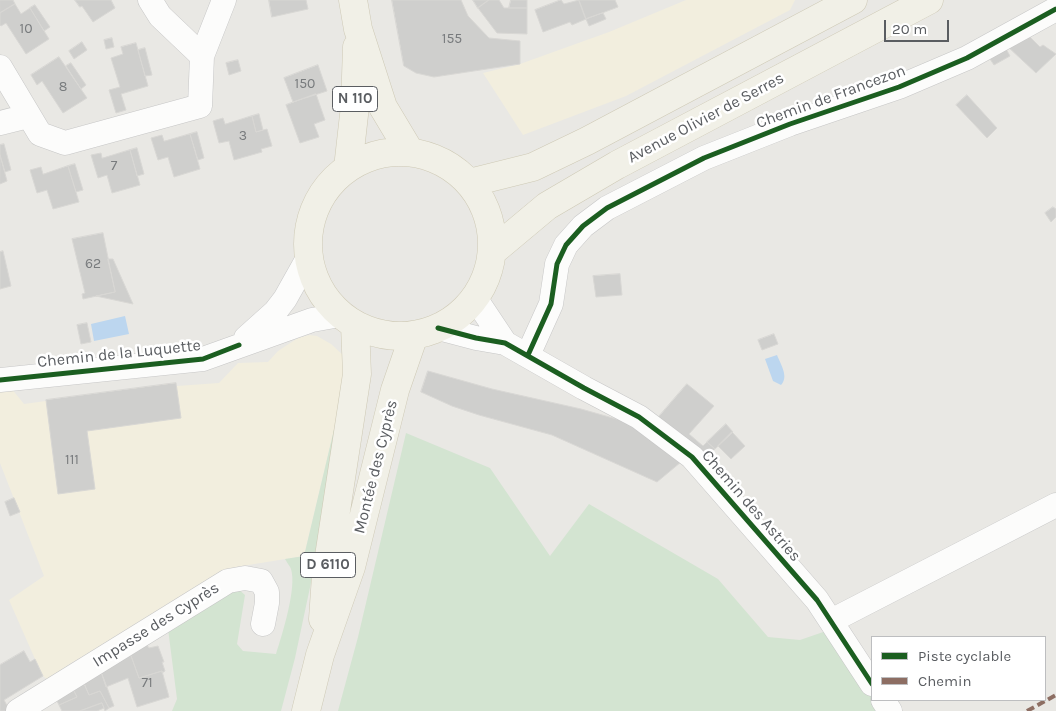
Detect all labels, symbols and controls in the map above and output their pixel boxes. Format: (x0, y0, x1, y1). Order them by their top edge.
scale bar (886, 10, 951, 42)
text: 20 m (892, 20, 927, 38)
house number: 10 (20, 21, 32, 37)
house number: 155 (442, 31, 462, 47)
street label: Chemin de Francezon (754, 61, 908, 133)
street label: Avenue Olivier de Serres (625, 69, 787, 167)
house number: 150 (295, 76, 315, 92)
house number: 8 (59, 79, 67, 95)
road number: N 110 (332, 86, 378, 112)
house number: 3 (239, 128, 247, 144)
house number: 7 (111, 158, 117, 174)
house number: 62 (85, 256, 101, 272)
street label: Chemin de la Luquette (36, 336, 202, 372)
street label: Montée des Cyprès (350, 398, 402, 536)
street label: Chemin des Astries (697, 446, 805, 566)
house number: 111 (65, 452, 79, 468)
road number: D 6110 (300, 552, 356, 578)
street label: Impasse des Cyprès (89, 578, 223, 672)
legend (871, 636, 1046, 701)
text: Piste cyclable (918, 647, 1011, 665)
text: Chemin (918, 672, 972, 690)
house number: 71 (141, 675, 153, 691)

